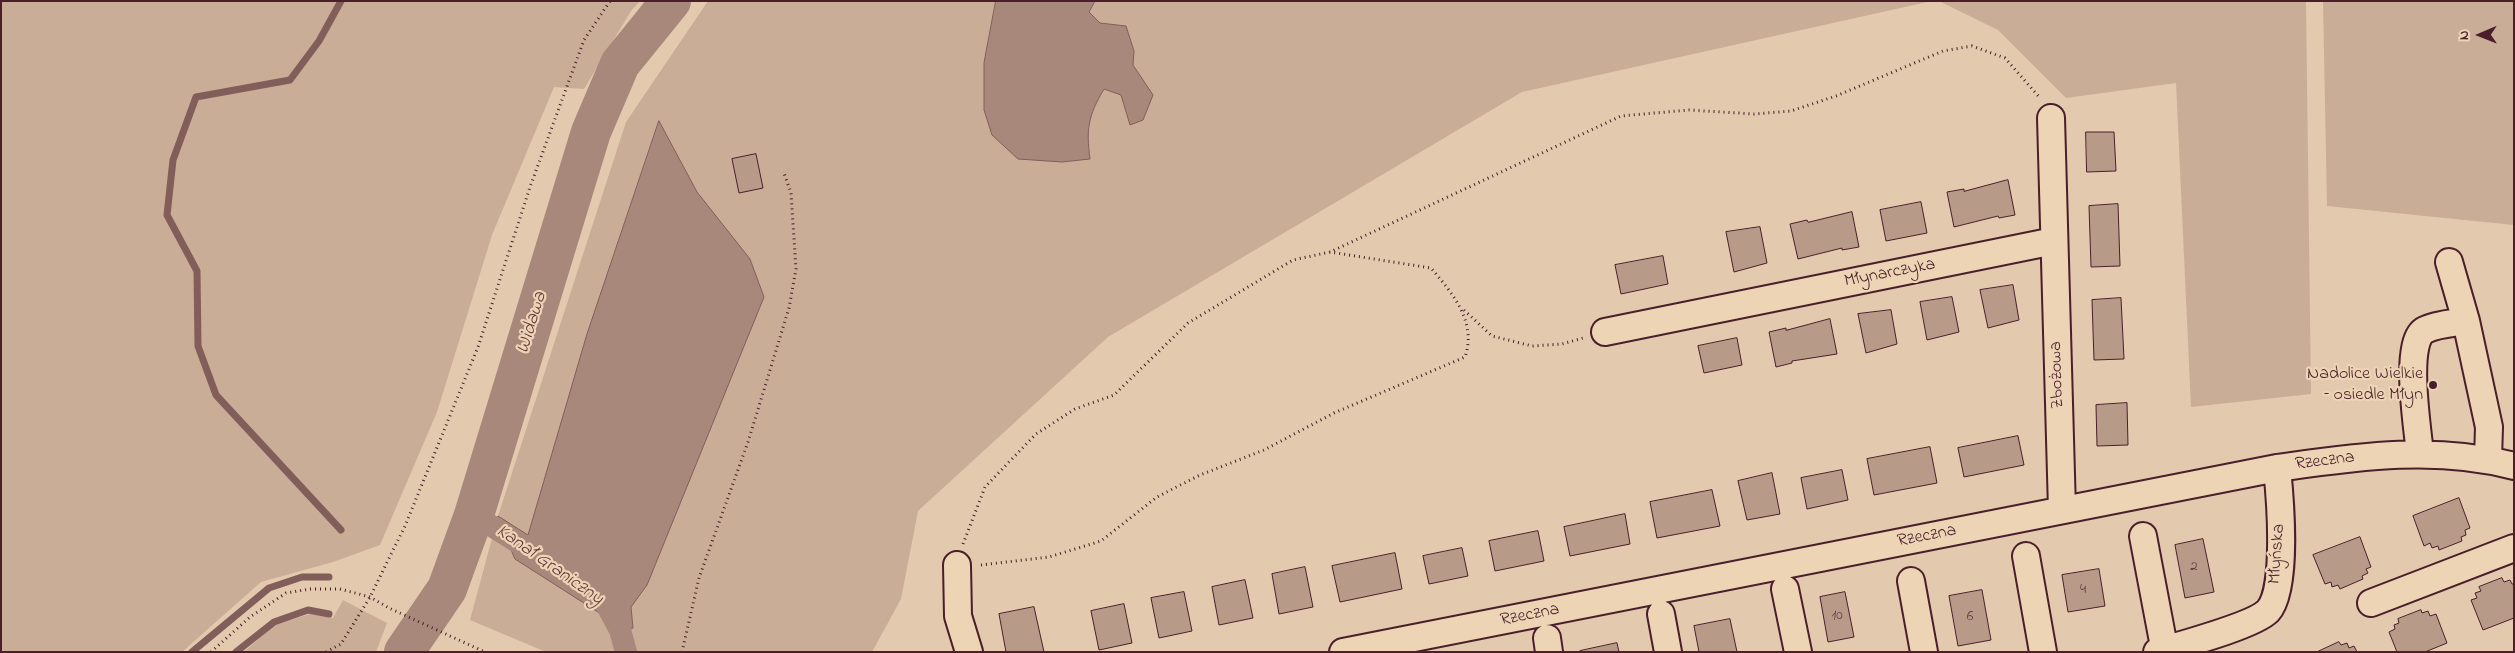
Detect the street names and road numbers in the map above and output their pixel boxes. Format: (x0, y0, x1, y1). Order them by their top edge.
street label: Młynarczyka (1843, 255, 1937, 293)
street label: Zbożowa (2046, 341, 2070, 409)
street label: Rzeczna (2294, 448, 2356, 476)
street label: Rzeczna (1896, 521, 1958, 553)
street label: Młyńska (2265, 523, 2291, 585)
street label: Rzeczna (1499, 600, 1561, 632)

